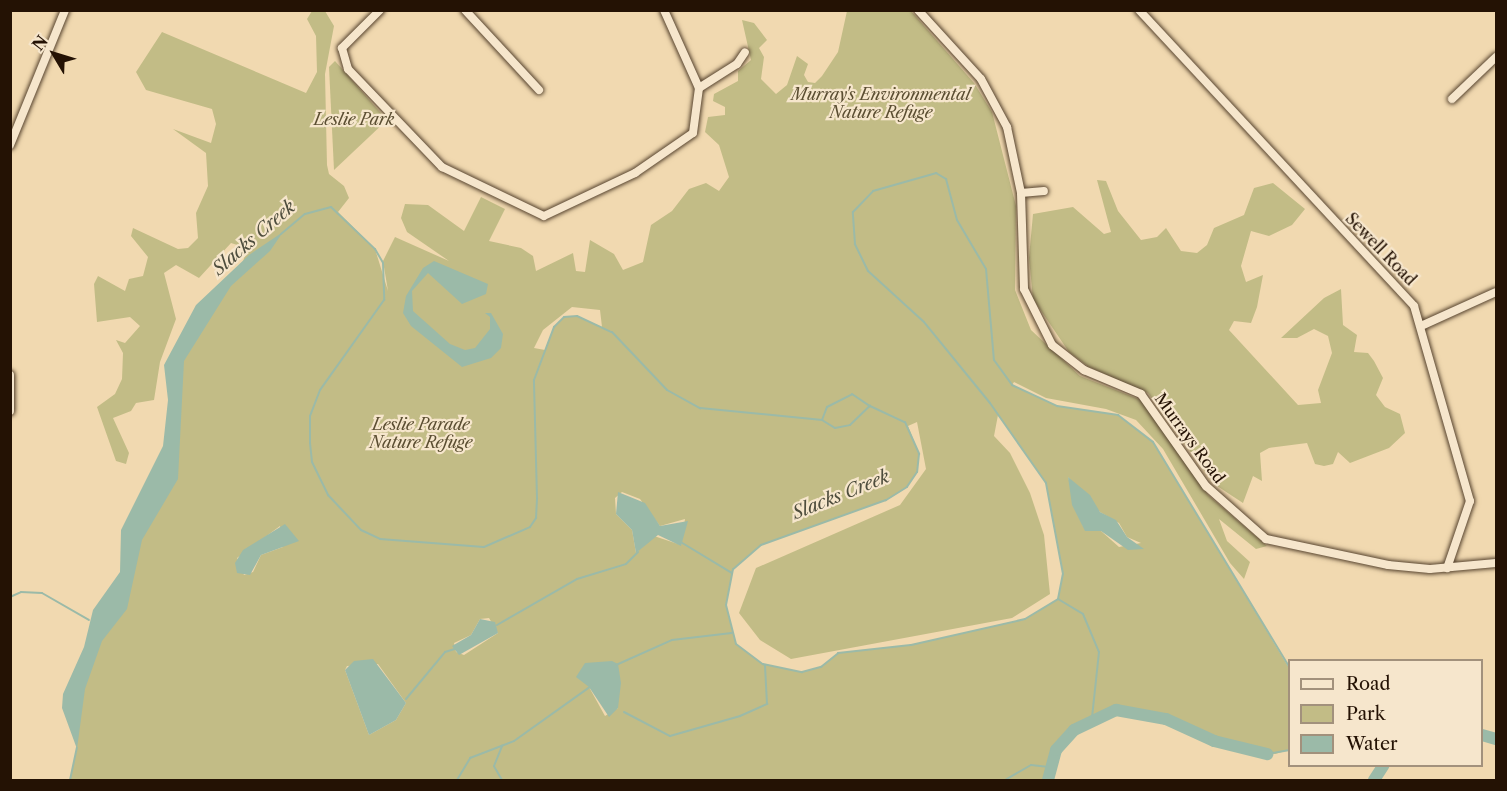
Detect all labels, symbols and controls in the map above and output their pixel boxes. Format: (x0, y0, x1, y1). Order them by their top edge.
north arrow (24, 24, 84, 84)
text: N (28, 31, 52, 55)
park label: Murray's Environmental Nature Refuge (791, 84, 971, 122)
park label: Leslie Park (314, 109, 394, 129)
water label: Slacks Creek (208, 196, 300, 280)
street label: Sewell Road (1342, 209, 1420, 289)
street label: Murrays Road (1151, 389, 1229, 487)
park label: Leslie Parade Nature Refuge (370, 414, 472, 452)
water label: Slacks Creek (789, 466, 893, 524)
legend (1288, 659, 1483, 767)
text: Road (1346, 673, 1391, 695)
text: Park (1346, 703, 1385, 725)
text: Water (1346, 733, 1398, 755)

